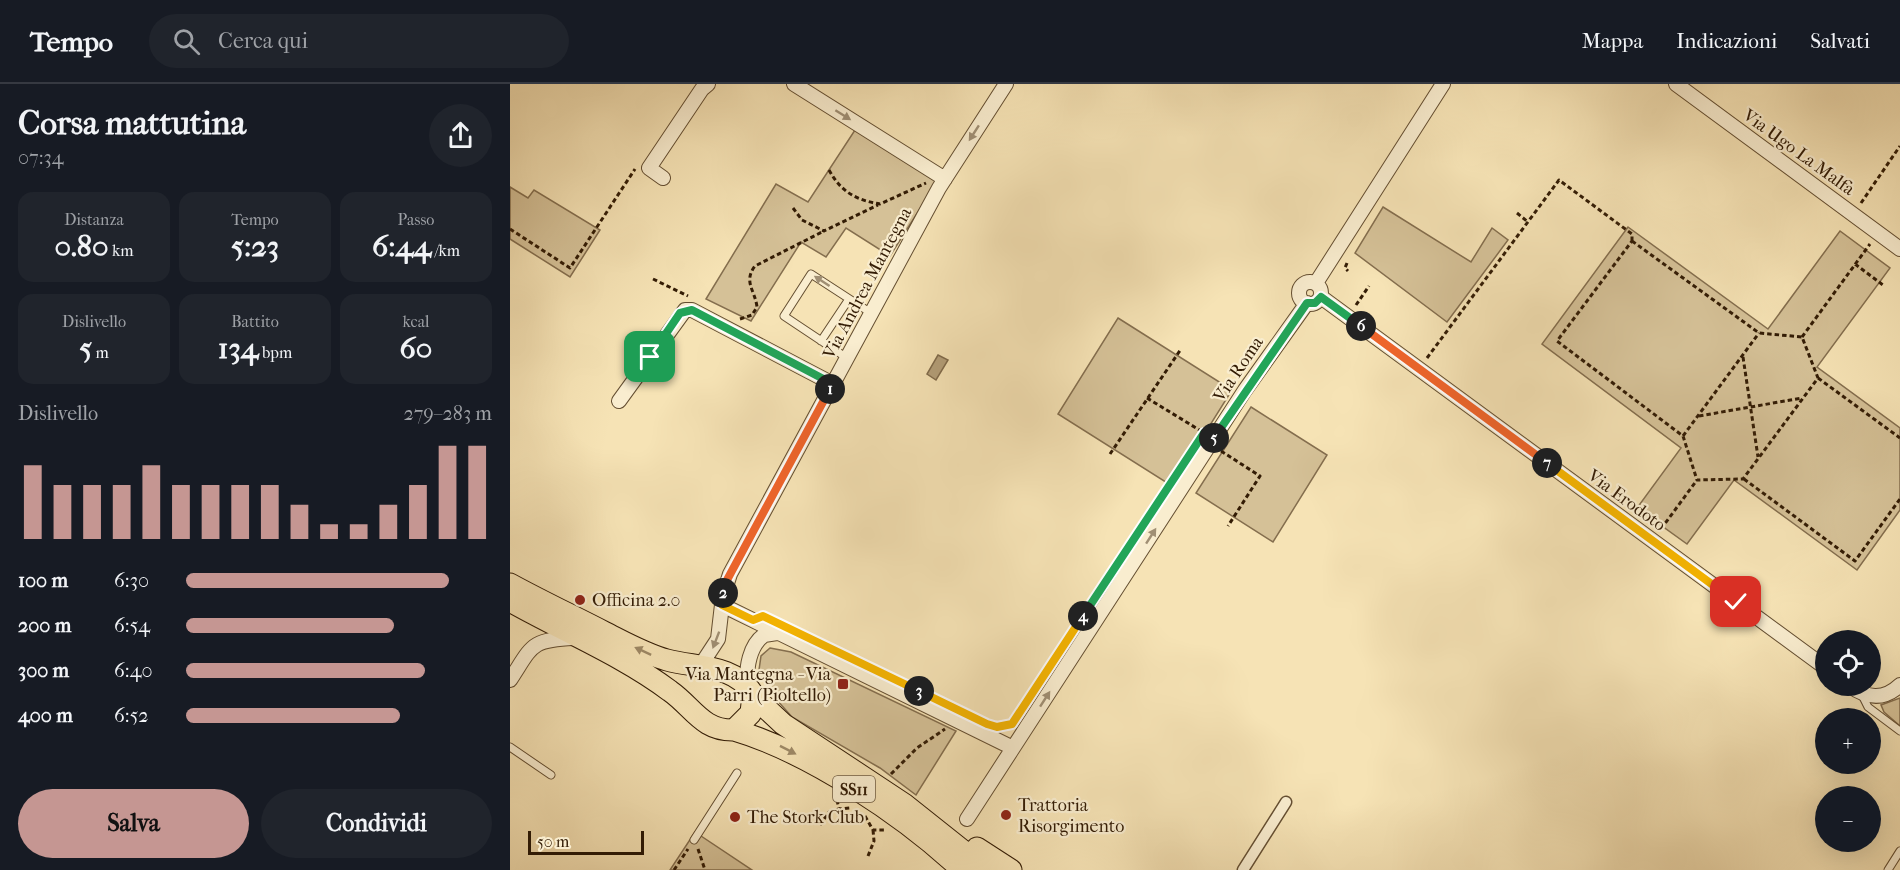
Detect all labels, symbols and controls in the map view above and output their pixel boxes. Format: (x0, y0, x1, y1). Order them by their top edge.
search box (149, 14, 569, 68)
text: Tempo (30, 25, 113, 58)
icon: search (170, 25, 203, 58)
text: Cerca qui (218, 28, 308, 54)
text: Mappa (1582, 29, 1643, 53)
text: Indicazioni (1676, 29, 1777, 53)
text: Salvati (1810, 29, 1870, 53)
text: Corsa mattutina (18, 104, 246, 143)
button: share (429, 104, 492, 167)
street label: Via Ugo La Malfa (1738, 104, 1859, 200)
one-way arrow (835, 109, 851, 120)
one-way arrow (969, 125, 980, 141)
text: 07:34 (18, 146, 64, 169)
street label: Via Andrea Mantegna (818, 203, 917, 363)
text: Distanza (64, 210, 124, 229)
text: Tempo (231, 210, 279, 229)
text: Passo (398, 210, 434, 229)
text: 0.80 (55, 229, 108, 264)
text: 5:23 (231, 229, 279, 264)
text: 6:44 (372, 229, 431, 264)
text: km (108, 241, 133, 260)
text: /km (431, 241, 460, 260)
one-way arrow (814, 276, 830, 287)
pin: 6 (1346, 311, 1376, 341)
text: Dislivello (62, 312, 126, 331)
text: Battito (231, 312, 279, 331)
text: kcal (403, 312, 429, 331)
text: 6 (1357, 316, 1365, 335)
text: 5 (79, 331, 92, 366)
text: 134 (218, 331, 259, 366)
text: 60 (400, 331, 432, 366)
pin (624, 331, 675, 382)
street label: Via Roma (1208, 332, 1268, 407)
icon: arrive (633, 340, 666, 373)
text: m (92, 343, 109, 362)
text: bpm (259, 343, 292, 362)
pin: 1 (815, 374, 845, 404)
text: 1 (827, 379, 833, 398)
text: Dislivello (18, 402, 98, 425)
text: 279–283 m (403, 402, 492, 425)
pin: 5 (1199, 423, 1229, 453)
text: 5 (1211, 428, 1217, 447)
pin: 7 (1532, 448, 1562, 478)
text: 7 (1543, 453, 1551, 472)
street label: Via Erodoto (1583, 465, 1670, 536)
one-way arrow (1146, 527, 1157, 544)
text: 100 m (18, 569, 68, 592)
text: 6:30 (114, 569, 149, 592)
pin (1710, 576, 1761, 627)
pin: 2 (708, 578, 738, 608)
text: 2 (719, 583, 727, 602)
icon: check (1719, 585, 1752, 618)
place label: Officina 2.0 (592, 590, 681, 611)
marker: Officina 2.0 (573, 593, 587, 607)
pin: 4 (1068, 601, 1098, 631)
text: 4 (1078, 606, 1088, 625)
text: 200 m (18, 614, 71, 637)
text: 6:54 (114, 614, 150, 637)
map controls (1815, 630, 1881, 852)
button: locate (1815, 630, 1881, 696)
one-way arrow (710, 632, 720, 650)
one-way arrow (635, 647, 652, 656)
text: 300 m (18, 659, 69, 682)
text: 6:40 (114, 659, 153, 682)
place label: Via Mantegna - Via Parri (Pioltello) (684, 664, 832, 706)
pin: 3 (904, 676, 934, 706)
marker: Via Mantegna - Via Parri (Pioltello) (836, 677, 850, 691)
text: 3 (916, 681, 922, 700)
one-way arrow (1039, 691, 1050, 707)
text: 400 m (18, 704, 73, 727)
text: 6:52 (114, 704, 149, 727)
button: + (1815, 708, 1881, 774)
one-way arrow (780, 745, 797, 755)
road number: SS11 (833, 776, 875, 802)
button: − (1815, 786, 1881, 852)
button: Salva (18, 789, 249, 858)
button: Condividi (261, 789, 492, 858)
place label: Trattoria Risorgimento (1018, 795, 1124, 837)
place label: The Stork Club (747, 807, 864, 828)
marker: Trattoria Risorgimento (999, 808, 1013, 822)
marker: The Stork Club (728, 810, 742, 824)
scale bar (528, 828, 644, 856)
text: 50 m (537, 832, 569, 851)

